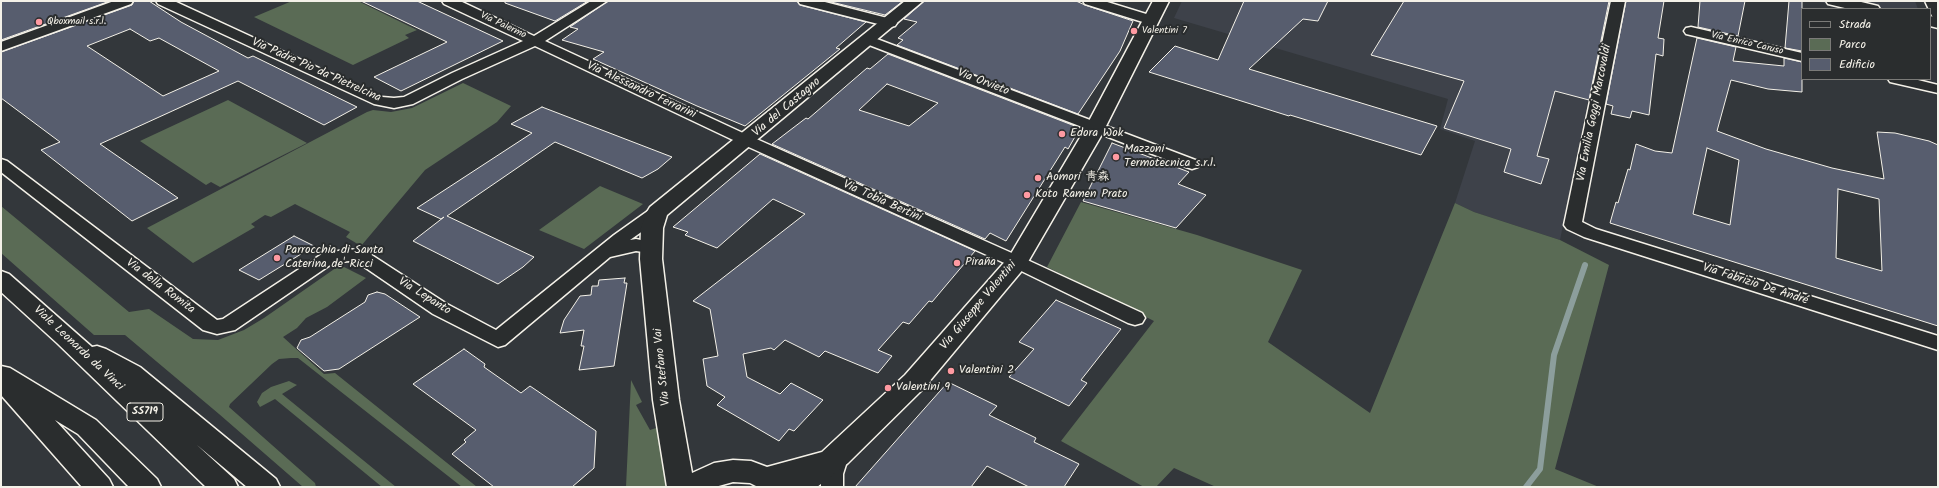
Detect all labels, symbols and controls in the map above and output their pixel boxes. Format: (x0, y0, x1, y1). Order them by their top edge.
legend (1801, 8, 1931, 80)
street label: Via Palermo (478, 10, 528, 42)
text: Strada (1839, 15, 1871, 34)
place label: Qboxmail s.r.l. (47, 16, 106, 28)
marker: Qboxmail s.r.l. (34, 17, 44, 27)
place label: Valentini 7 (1142, 25, 1187, 37)
marker: Valentini 7 (1129, 26, 1139, 36)
street label: Via Enrico Caruso (1710, 30, 1784, 58)
text: Parco (1839, 35, 1866, 54)
street label: Via Padre Pio da Pietrelcina (249, 36, 383, 106)
street label: Via Emilia Goggi Marcovaldi (1575, 43, 1615, 183)
text: Edificio (1839, 55, 1875, 74)
street label: Via Alessandro Ferrarini (584, 59, 698, 123)
street label: Via Orvieto (955, 67, 1011, 99)
street label: Via del Castagno (750, 75, 824, 141)
place label: Edora Wok (1070, 127, 1123, 141)
marker: Edora Wok (1057, 129, 1067, 139)
place label: Mazzoni Termotecnica s.r.l. (1124, 143, 1216, 171)
marker: Mazzoni Termotecnica s.r.l. (1111, 152, 1121, 162)
place label: Aomori 青森 (1046, 171, 1109, 185)
marker: Aomori 青森 (1033, 173, 1043, 183)
street label: Via Tobia Bertini (840, 178, 924, 226)
place label: Koto Ramen Prato (1035, 188, 1127, 202)
marker: Koto Ramen Prato (1022, 190, 1032, 200)
place label: Parrocchia di Santa Caterina de' Ricci (285, 244, 383, 272)
marker: Parrocchia di Santa Caterina de' Ricci (272, 253, 282, 263)
street label: Via della Romita (123, 256, 197, 318)
place label: Piraña (965, 256, 996, 270)
marker: Piraña (952, 258, 962, 268)
street label: Via Giuseppe Valentini (938, 259, 1020, 353)
street label: Via Fabrizio De André (1700, 261, 1810, 309)
street label: Via Lepanto (395, 275, 453, 319)
street label: Viale Leonardo da Vinci (30, 304, 126, 394)
street label: Via Stefano Vai (652, 328, 674, 406)
place label: Valentini 2 (959, 364, 1014, 378)
marker: Valentini 2 (946, 366, 956, 376)
place label: Valentini 9 (896, 381, 950, 395)
marker: Valentini 9 (883, 383, 893, 393)
road number: SS719 (127, 403, 163, 421)

